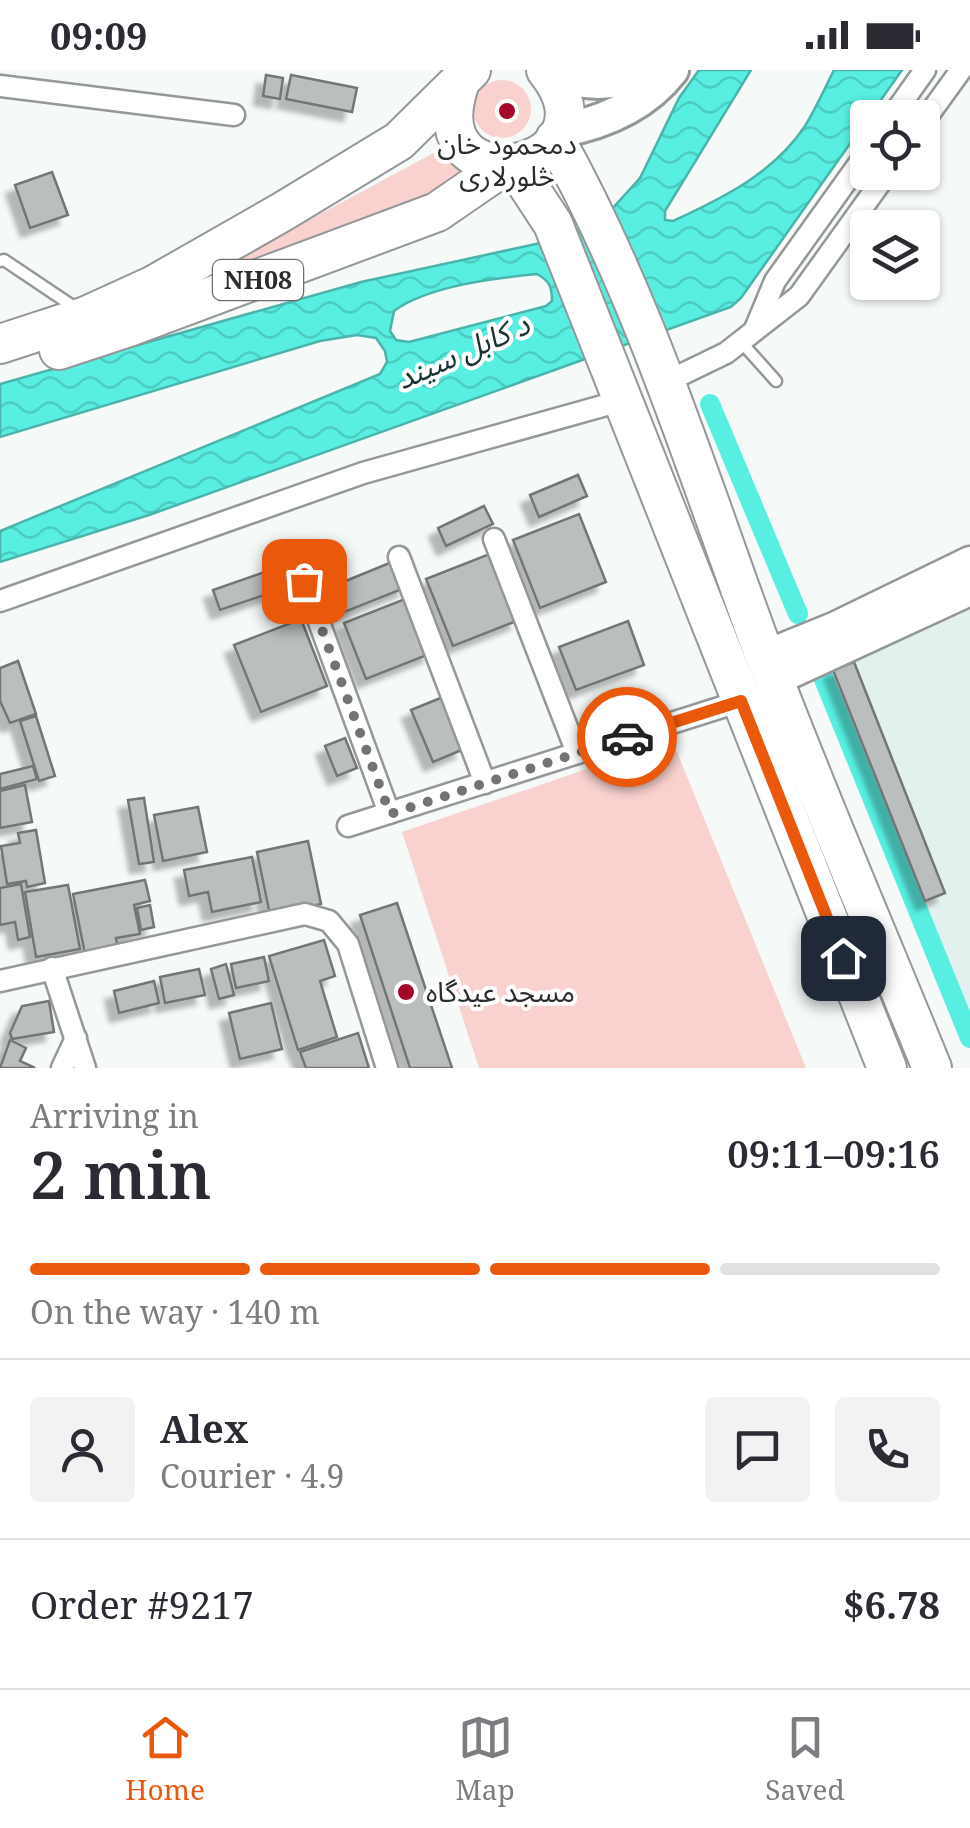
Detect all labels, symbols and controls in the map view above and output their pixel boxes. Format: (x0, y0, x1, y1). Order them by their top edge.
text: 09:09 (50, 9, 147, 61)
marker: دمحمود خان څلورلاری (496, 100, 518, 122)
map controls (850, 100, 940, 300)
button: locate (850, 100, 940, 190)
place label: دمحمود خان څلورلاری (437, 124, 577, 194)
button: layers (850, 210, 940, 300)
road number: NH08 (213, 260, 303, 300)
water label: د کابل سيند (389, 303, 536, 398)
pin (262, 539, 347, 624)
icon: bag (277, 554, 332, 609)
courier (577, 687, 677, 787)
icon: car (600, 710, 655, 765)
pin (801, 916, 886, 1001)
icon: home (816, 931, 871, 986)
place label: مسجد عیدگاه (426, 972, 575, 1010)
marker: مسجد عیدگاه (395, 981, 417, 1003)
text: Arriving in (30, 1094, 199, 1137)
text: 09:11–09:16 (727, 1127, 940, 1179)
text: 2 min (30, 1130, 212, 1218)
text: On the way · 140 m (30, 1290, 320, 1333)
button: person (30, 1397, 135, 1502)
button: chat (705, 1397, 810, 1502)
button: phone (835, 1397, 940, 1502)
text: Alex (160, 1402, 248, 1454)
text: Courier · 4.9 (160, 1454, 344, 1497)
text: Order #9217 (30, 1578, 254, 1630)
text: $6.78 (843, 1578, 940, 1630)
tab: Home (125, 1710, 205, 1808)
tab: Map (456, 1710, 515, 1808)
tab: Saved (765, 1710, 845, 1808)

